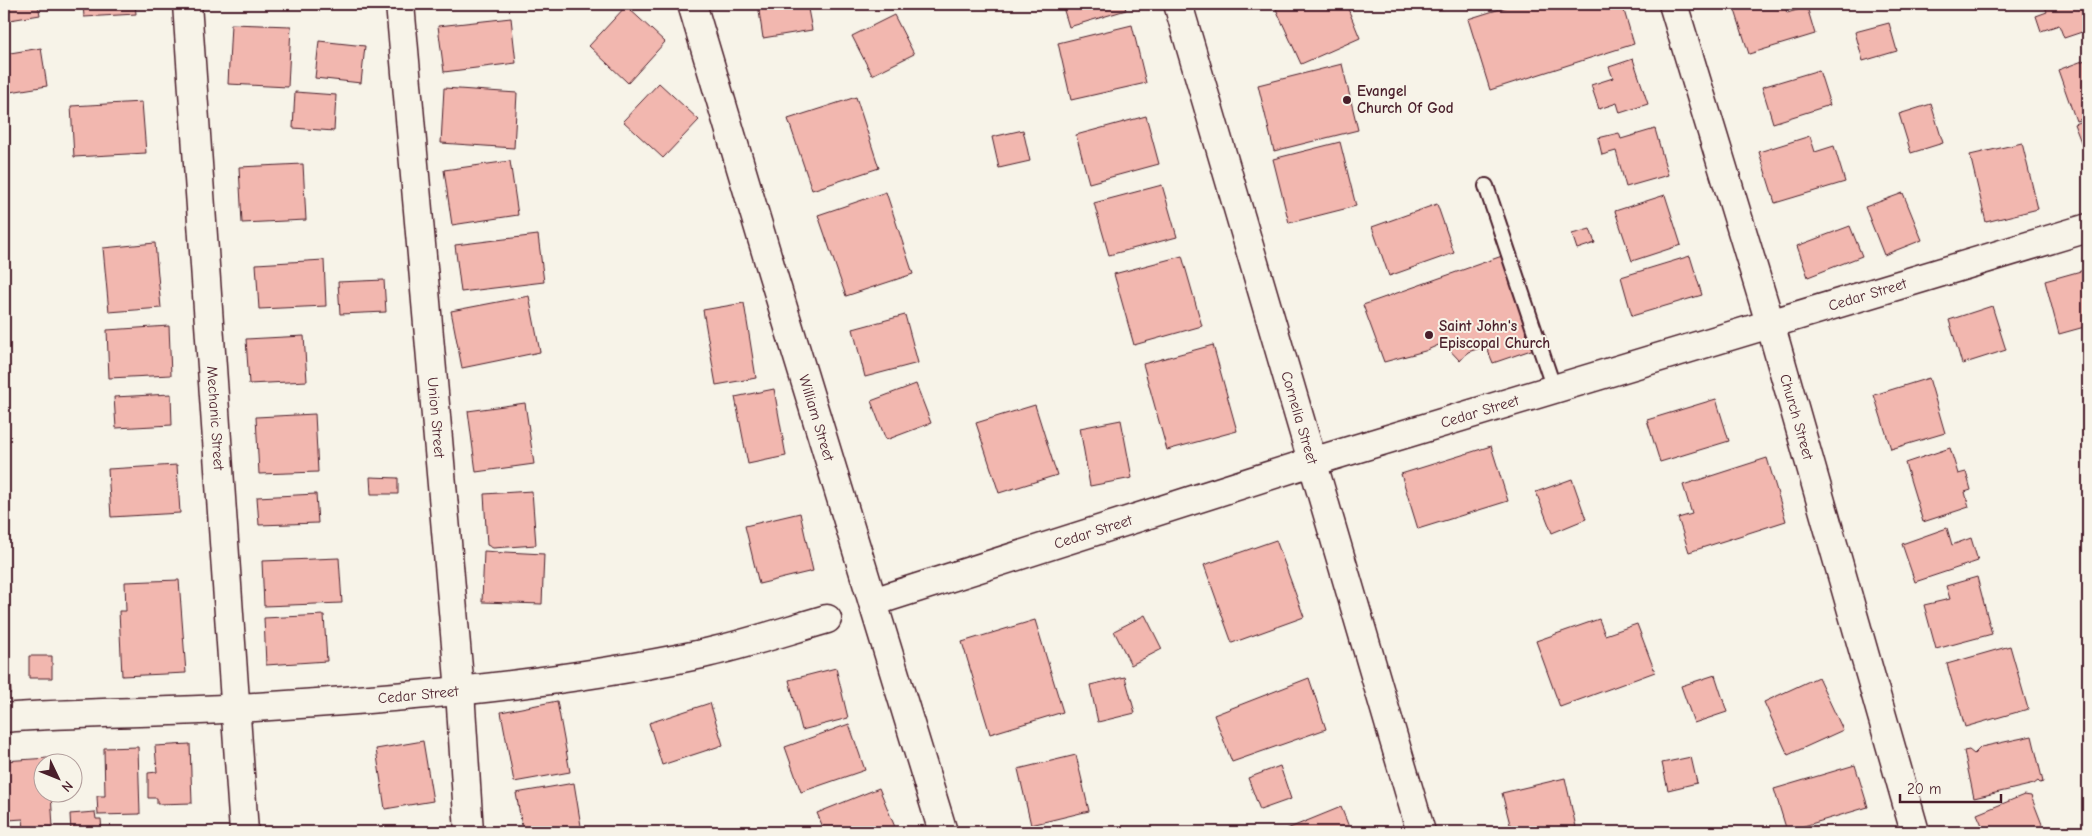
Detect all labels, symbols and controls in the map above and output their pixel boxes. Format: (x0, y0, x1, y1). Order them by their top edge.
place label: Evangel Church Of God (1357, 82, 1454, 117)
marker: Evangel Church Of God (1341, 94, 1353, 106)
street label: Cedar Street (1826, 274, 1910, 315)
place label: Saint John's Episcopal Church (1439, 317, 1550, 352)
marker: Saint John's Episcopal Church (1423, 329, 1435, 341)
street label: Mechanic Street (203, 365, 228, 472)
street label: Cornelia Street (1277, 369, 1322, 467)
street label: William Street (795, 372, 838, 464)
street label: Church Street (1776, 372, 1818, 462)
street label: Union Street (424, 376, 449, 459)
street label: Cedar Street (1438, 391, 1522, 432)
street label: Cedar Street (1052, 511, 1135, 553)
street label: Cedar Street (377, 682, 460, 707)
north arrow (32, 754, 82, 804)
scale bar (1900, 771, 2001, 803)
text: N (58, 777, 76, 796)
text: 20 m (1907, 780, 1941, 798)

